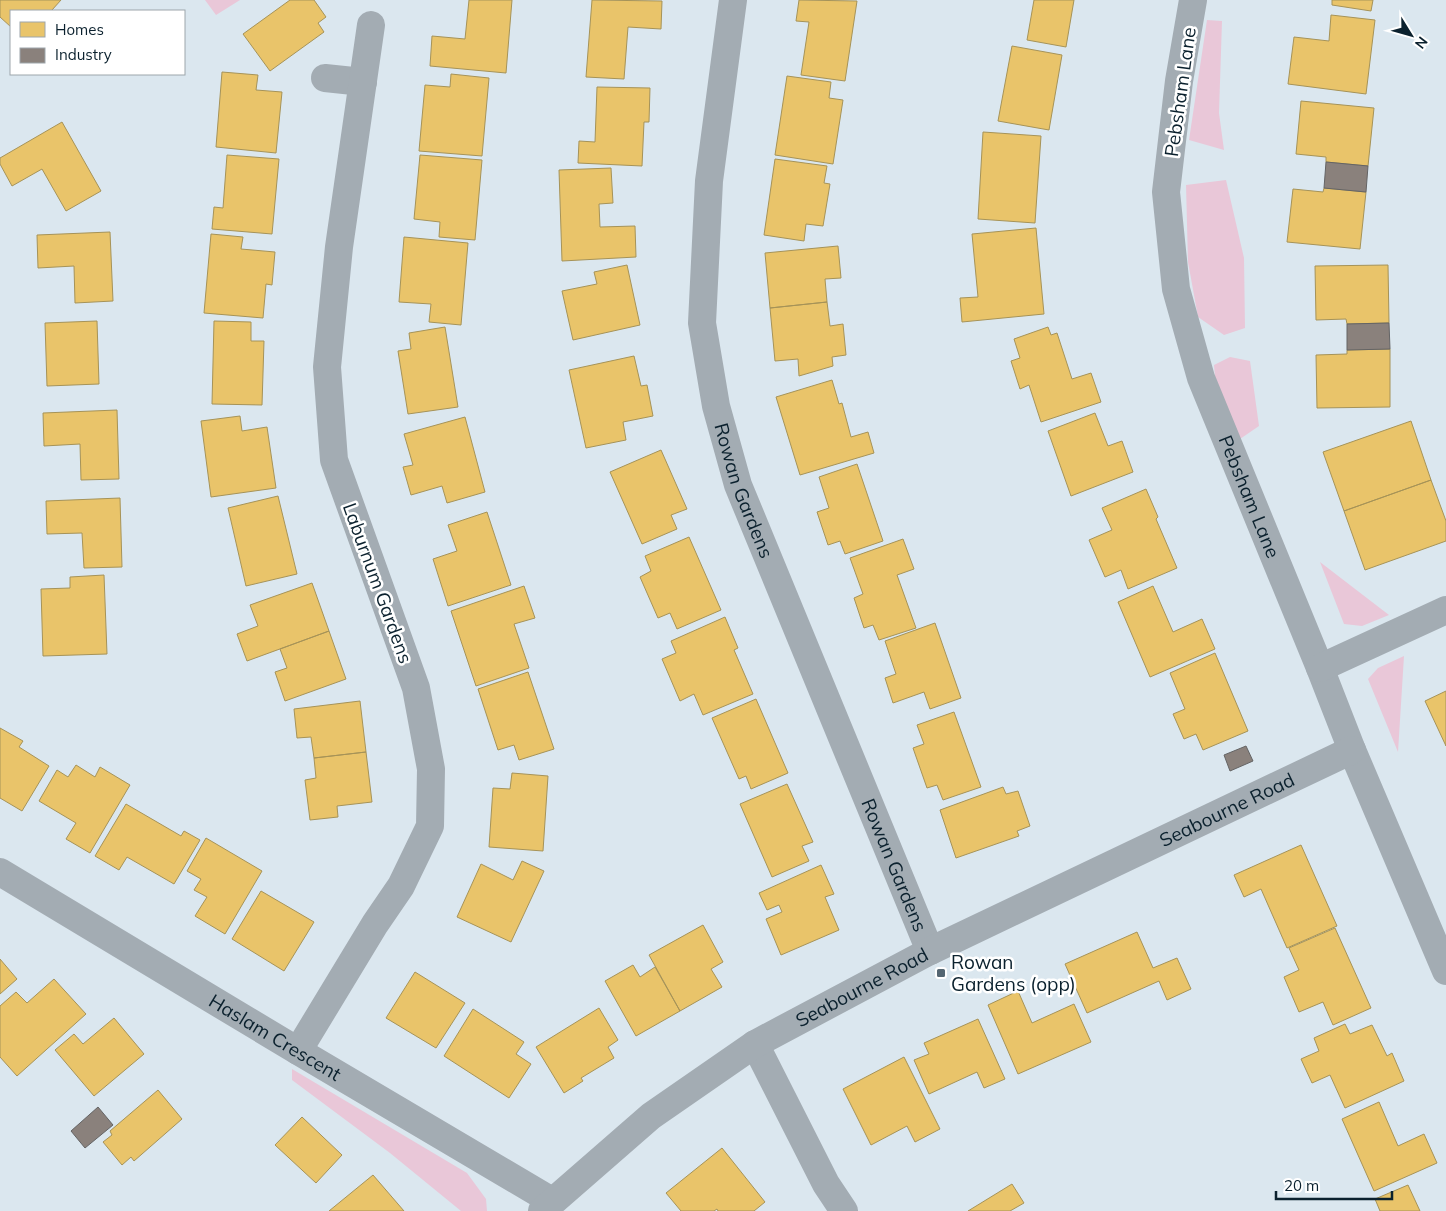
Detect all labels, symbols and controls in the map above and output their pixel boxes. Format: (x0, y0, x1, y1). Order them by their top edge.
legend (10, 10, 185, 75)
north arrow (1386, 10, 1436, 60)
text: Homes (55, 20, 104, 39)
street label: Pebsham Lane (1159, 26, 1201, 158)
text: N (1411, 33, 1432, 52)
text: Industry (55, 45, 112, 64)
street label: Rowan Gardens (709, 420, 779, 562)
street label: Pebsham Lane (1214, 432, 1286, 561)
street label: Laburnum Gardens (338, 499, 418, 667)
street label: Seabourne Road (1155, 767, 1298, 852)
street label: Rowan Gardens (856, 795, 933, 935)
street label: Seabourne Road (791, 942, 932, 1032)
place label: Rowan Gardens (opp) (951, 950, 1076, 996)
marker: Rowan Gardens (opp) (935, 967, 947, 979)
street label: Haslam Crescent (205, 988, 346, 1086)
scale bar (1276, 1168, 1392, 1200)
text: 20 m (1284, 1176, 1319, 1195)

